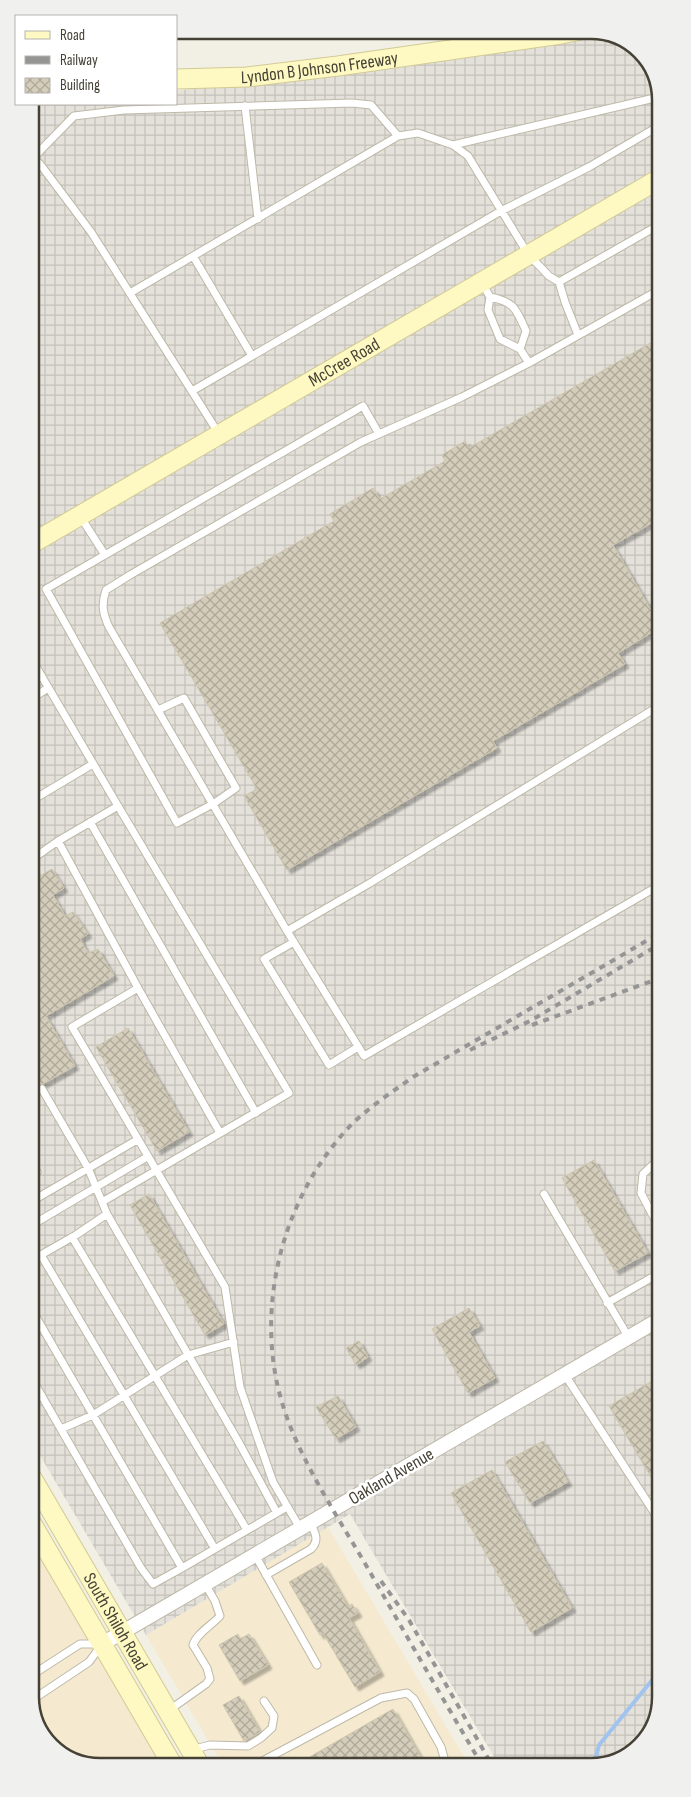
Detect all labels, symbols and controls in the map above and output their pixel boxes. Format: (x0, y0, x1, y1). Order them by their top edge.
legend (15, 15, 178, 105)
text: Road (60, 26, 85, 45)
street label: Lyndon B Johnson Freeway (241, 48, 399, 88)
text: Railway (60, 51, 98, 70)
text: Building (60, 76, 100, 95)
street label: McCree Road (305, 334, 384, 391)
street label: Oakland Avenue (345, 1444, 438, 1509)
street label: South Shiloh Road (79, 1569, 152, 1674)

